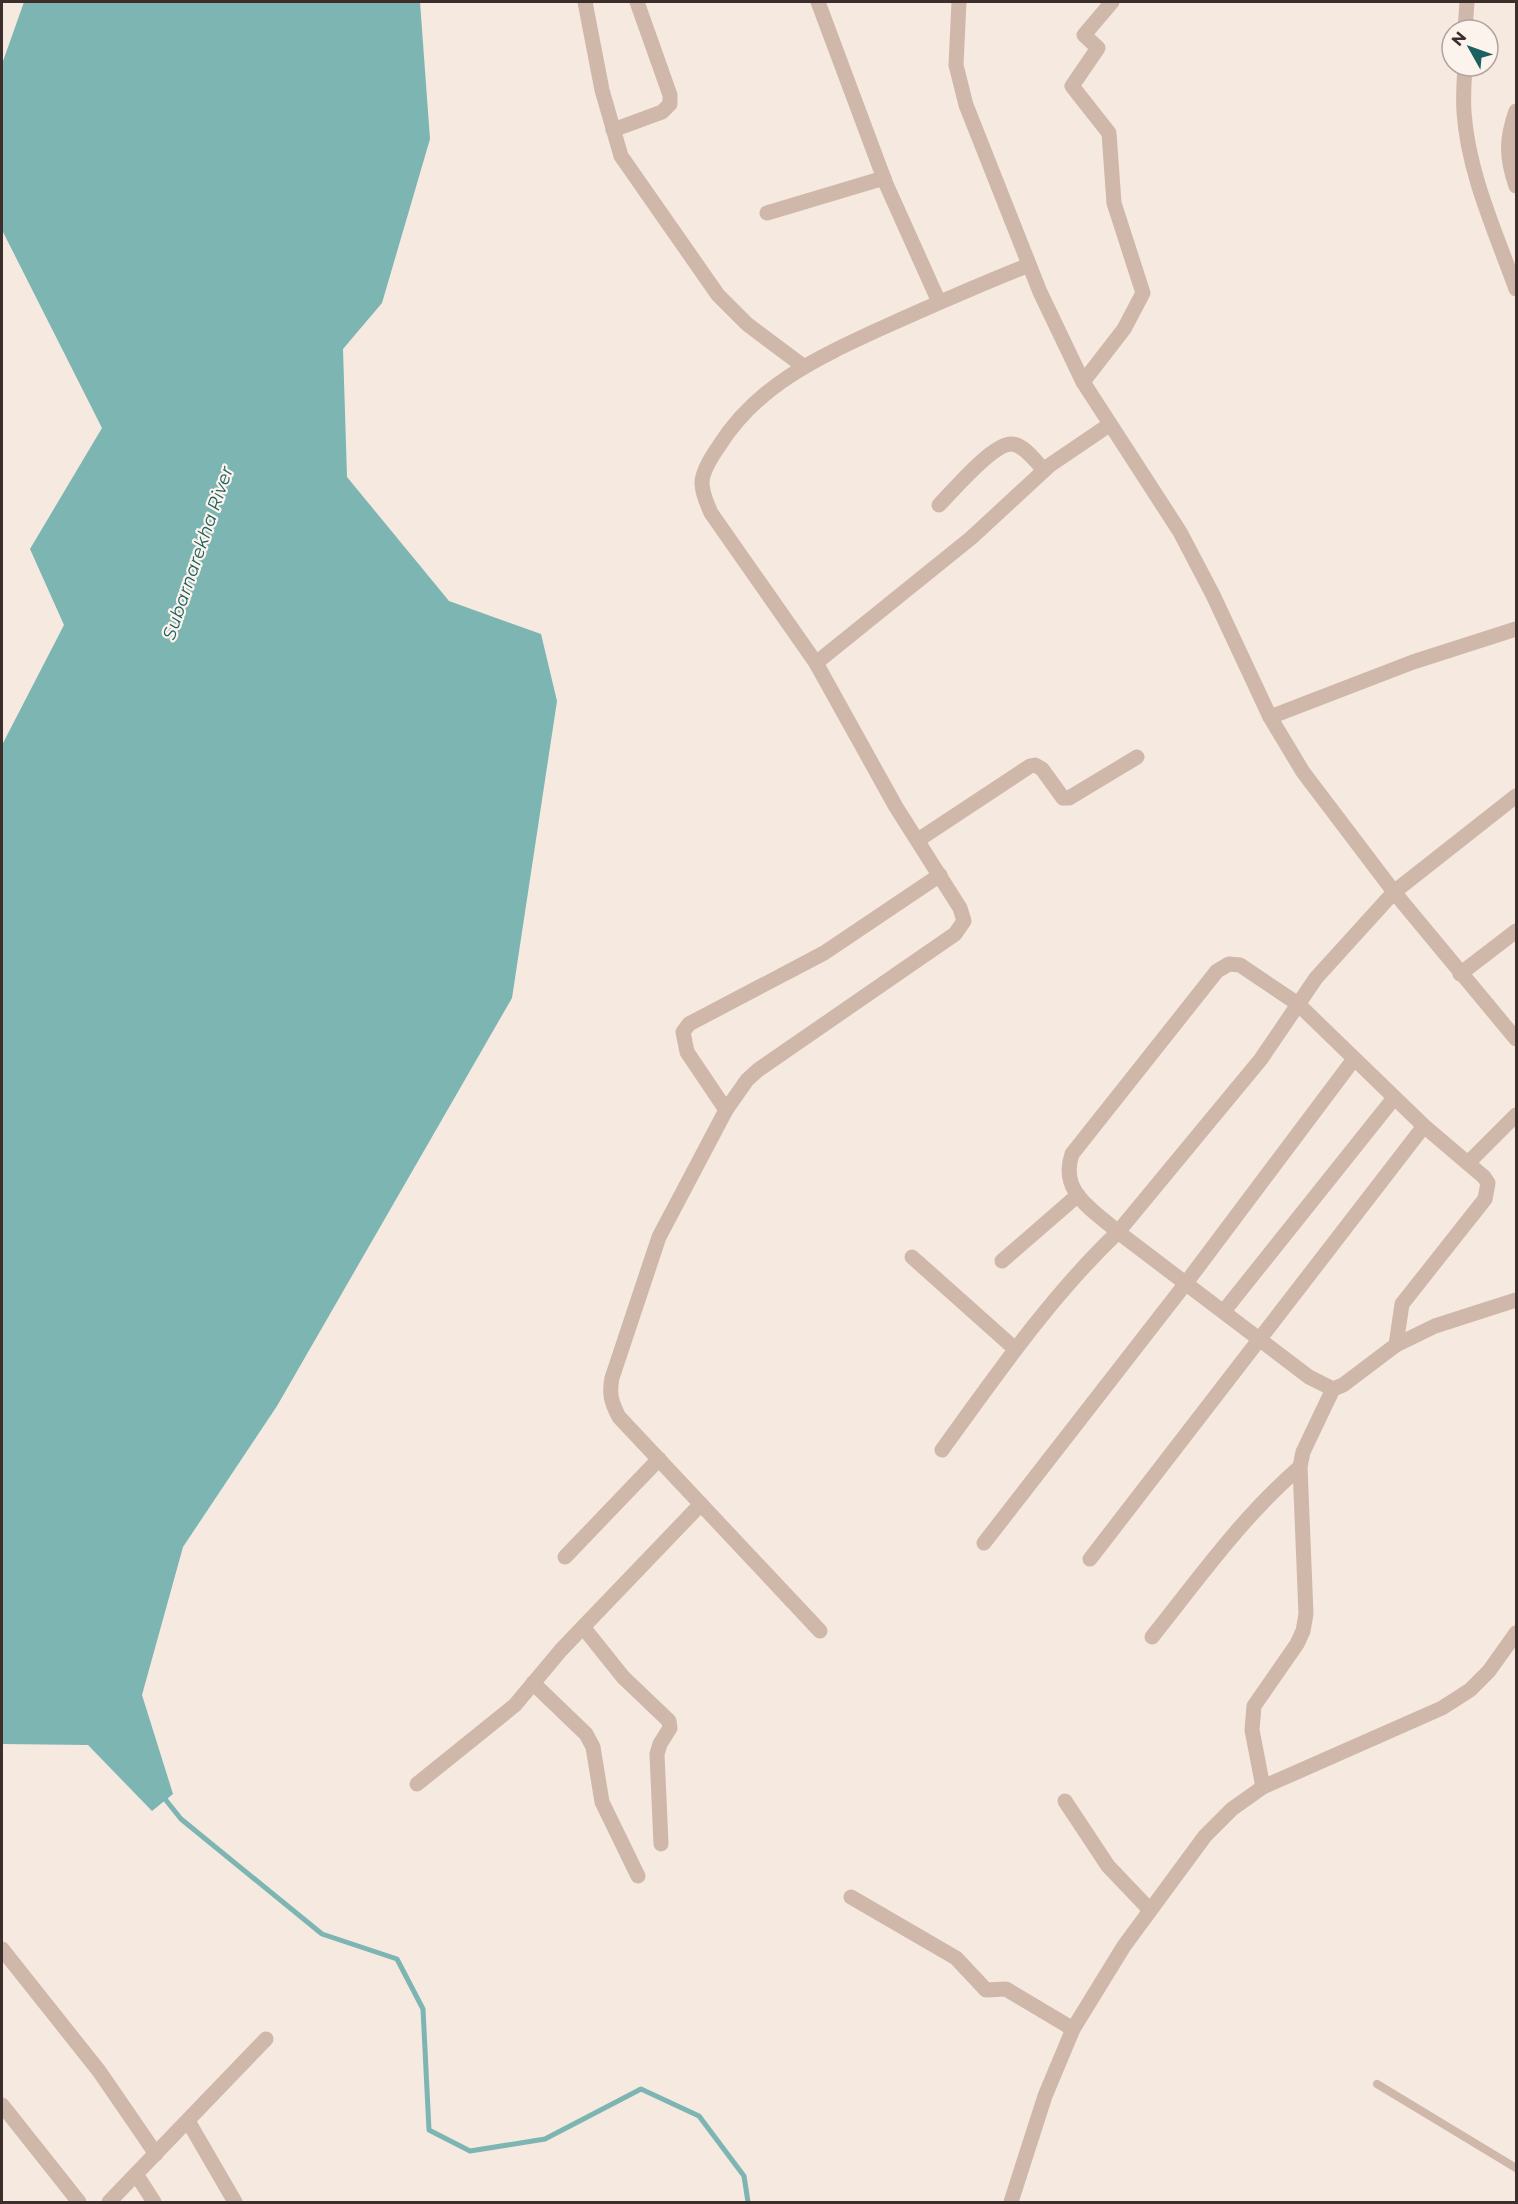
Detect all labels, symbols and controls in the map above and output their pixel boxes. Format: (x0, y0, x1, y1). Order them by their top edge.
north arrow (1440, 18, 1500, 78)
text: N (1447, 28, 1470, 50)
water label: Subarnarekha River (158, 463, 238, 643)

